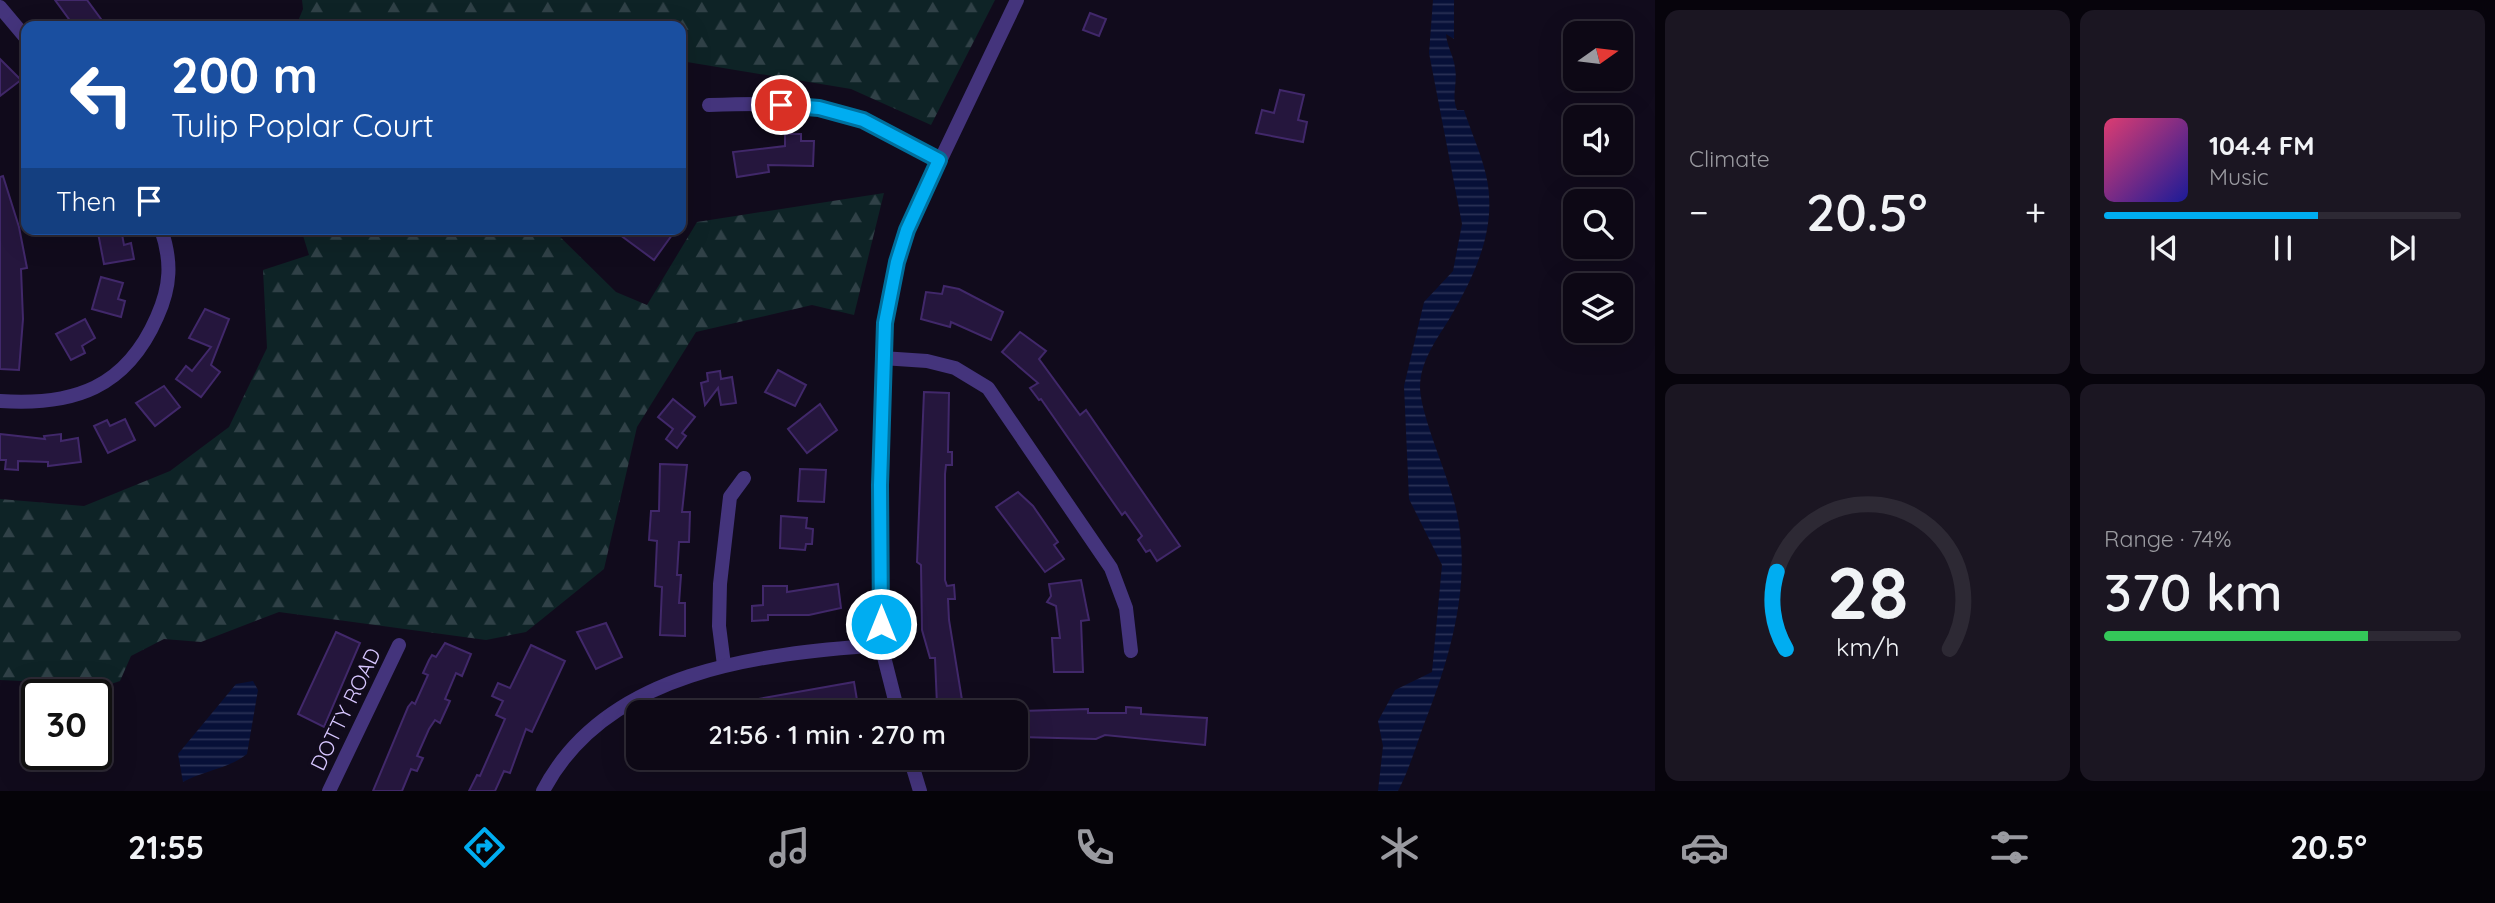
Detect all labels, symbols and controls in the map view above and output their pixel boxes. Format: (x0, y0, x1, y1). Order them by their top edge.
north arrow (1563, 21, 1633, 91)
map controls (1563, 21, 1633, 343)
text: 200 m (171, 44, 318, 105)
icon: left (56, 49, 147, 140)
pin (751, 75, 811, 135)
icon: arrive (762, 86, 800, 124)
text: Tulip Poplar Court (171, 105, 434, 145)
button: sound (1563, 105, 1633, 175)
text: 104.4 FM (2209, 129, 2315, 162)
text: Climate (1689, 144, 1770, 173)
text: Music (2209, 162, 2269, 191)
text: 20.5° (1806, 179, 1927, 244)
icon: arrive (130, 182, 168, 220)
text: Then (56, 185, 116, 218)
text: − (1689, 188, 1709, 236)
text: + (2025, 188, 2046, 236)
button: search (1563, 189, 1633, 259)
icon: previous (2145, 229, 2183, 267)
icon: pause (2264, 229, 2302, 267)
icon: next (2383, 229, 2421, 267)
button: layers (1563, 273, 1633, 343)
text: Range · 74% (2104, 524, 2232, 553)
text: 28 (1827, 546, 1908, 637)
text: 370 km (2104, 559, 2283, 624)
position arrow (844, 587, 918, 661)
text: km/h (1836, 630, 1899, 661)
street label: DOTTY ROAD (304, 644, 386, 774)
speed limit sign: 30 (21, 679, 112, 770)
text: 21:56 · 1 min · 270 m (708, 718, 946, 751)
icon: directions (460, 823, 509, 872)
icon: music (765, 823, 814, 872)
icon: phone (1070, 823, 1119, 872)
icon: climate (1375, 823, 1424, 872)
icon: car (1680, 823, 1729, 872)
icon: filters (1985, 823, 2034, 872)
text: 21:55 (128, 827, 204, 867)
text: 20.5° (2290, 827, 2367, 867)

